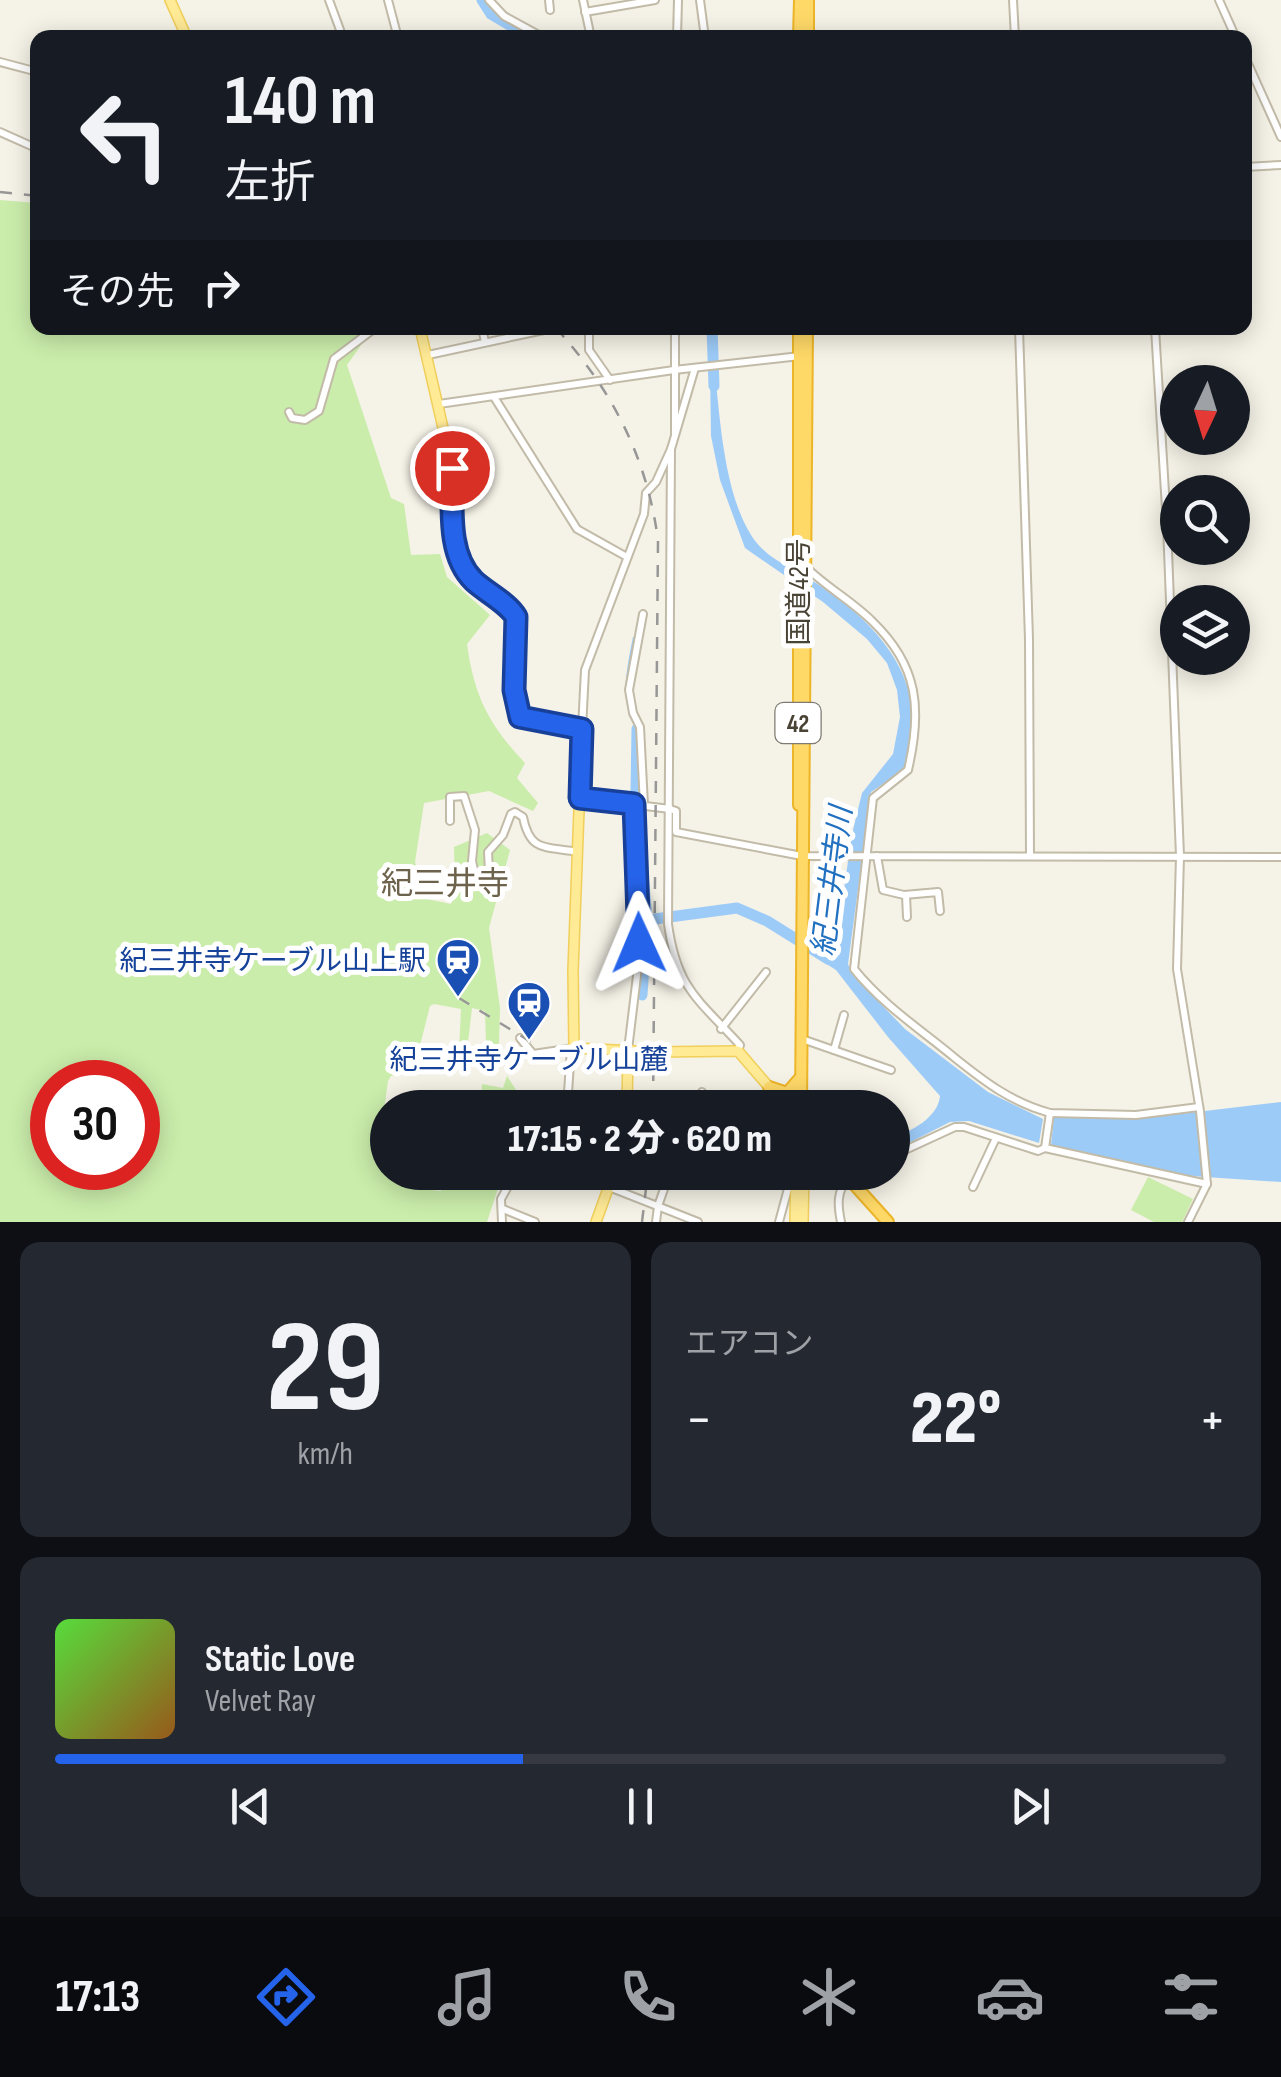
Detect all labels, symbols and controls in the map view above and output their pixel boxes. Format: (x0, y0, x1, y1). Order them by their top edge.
text: 140 m (225, 60, 376, 144)
icon: left (60, 70, 190, 200)
text: 左折 (225, 156, 315, 211)
icon: right (194, 260, 249, 315)
text: その先 (60, 270, 174, 315)
north arrow (1160, 365, 1250, 455)
map controls (1160, 365, 1250, 675)
pin (410, 426, 495, 511)
icon: arrive (425, 441, 480, 496)
button: search (1160, 475, 1250, 565)
street label: 国道42号 (783, 538, 816, 646)
button: layers (1160, 585, 1250, 675)
road number: 42 (776, 703, 820, 743)
water label: 紀三井寺川 (806, 802, 860, 958)
district label: 紀三井寺 (381, 865, 509, 904)
position arrow (587, 891, 691, 995)
station icon: 紀三井寺ケーブル山上駅 (435, 937, 481, 998)
place label: 紀三井寺ケーブル山上駅 (120, 945, 426, 978)
station icon: 紀三井寺ケーブル山麓 (506, 980, 552, 1041)
place label: 紀三井寺ケーブル山麓 (390, 1044, 668, 1077)
speed limit sign: 30 (30, 1060, 160, 1190)
text: 17:15 · 2 分 · 620 m (508, 1117, 772, 1162)
text: 29 (266, 1292, 385, 1448)
text: エアコン (686, 1325, 814, 1364)
text: 22° (910, 1374, 1002, 1465)
text: − (686, 1387, 712, 1454)
text: + (1199, 1387, 1226, 1454)
text: km/h (298, 1435, 353, 1474)
text: Static Love (205, 1637, 355, 1682)
text: Velvet Ray (205, 1682, 316, 1721)
icon: previous (223, 1779, 278, 1834)
icon: pause (613, 1779, 668, 1834)
icon: next (1003, 1779, 1058, 1834)
icon: directions (251, 1962, 321, 2032)
icon: music (432, 1962, 502, 2032)
icon: phone (613, 1962, 683, 2032)
icon: climate (794, 1962, 864, 2032)
icon: car (975, 1962, 1045, 2032)
icon: filters (1156, 1962, 1226, 2032)
text: 17:13 (55, 1970, 140, 2025)

